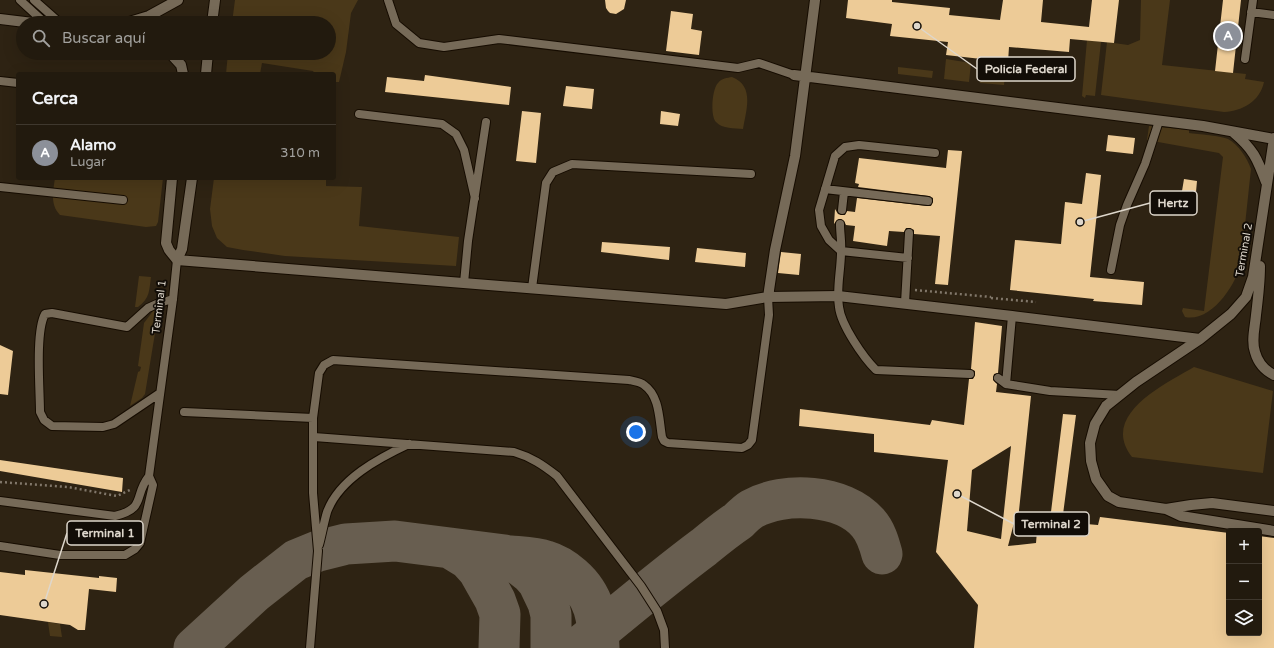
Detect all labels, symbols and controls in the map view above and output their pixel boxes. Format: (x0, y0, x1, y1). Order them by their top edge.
search box (16, 16, 336, 60)
pin: A (1215, 21, 1241, 51)
icon: search (30, 27, 52, 49)
text: Buscar aquí (62, 29, 145, 47)
callout: Policía Federal (977, 57, 1075, 81)
text: Policía Federal (985, 62, 1067, 76)
text: Cerca (32, 88, 78, 109)
text: Alamo (70, 136, 116, 154)
text: A (40, 145, 50, 161)
text: 310 m (280, 145, 320, 161)
text: Lugar (70, 154, 106, 170)
callout: Hertz (1150, 191, 1197, 215)
text: Hertz (1158, 196, 1188, 210)
street label: Terminal 2 (1233, 222, 1255, 278)
street label: Terminal 1 (149, 279, 169, 335)
your location (626, 422, 646, 442)
callout: Terminal 2 (1014, 512, 1089, 536)
text: Terminal 2 (1020, 517, 1081, 531)
callout: Terminal 1 (67, 521, 143, 545)
text: Terminal 1 (74, 526, 135, 540)
map controls (1226, 528, 1262, 636)
button: + (1226, 528, 1262, 564)
button: − (1226, 564, 1262, 600)
button: layers (1226, 600, 1262, 636)

